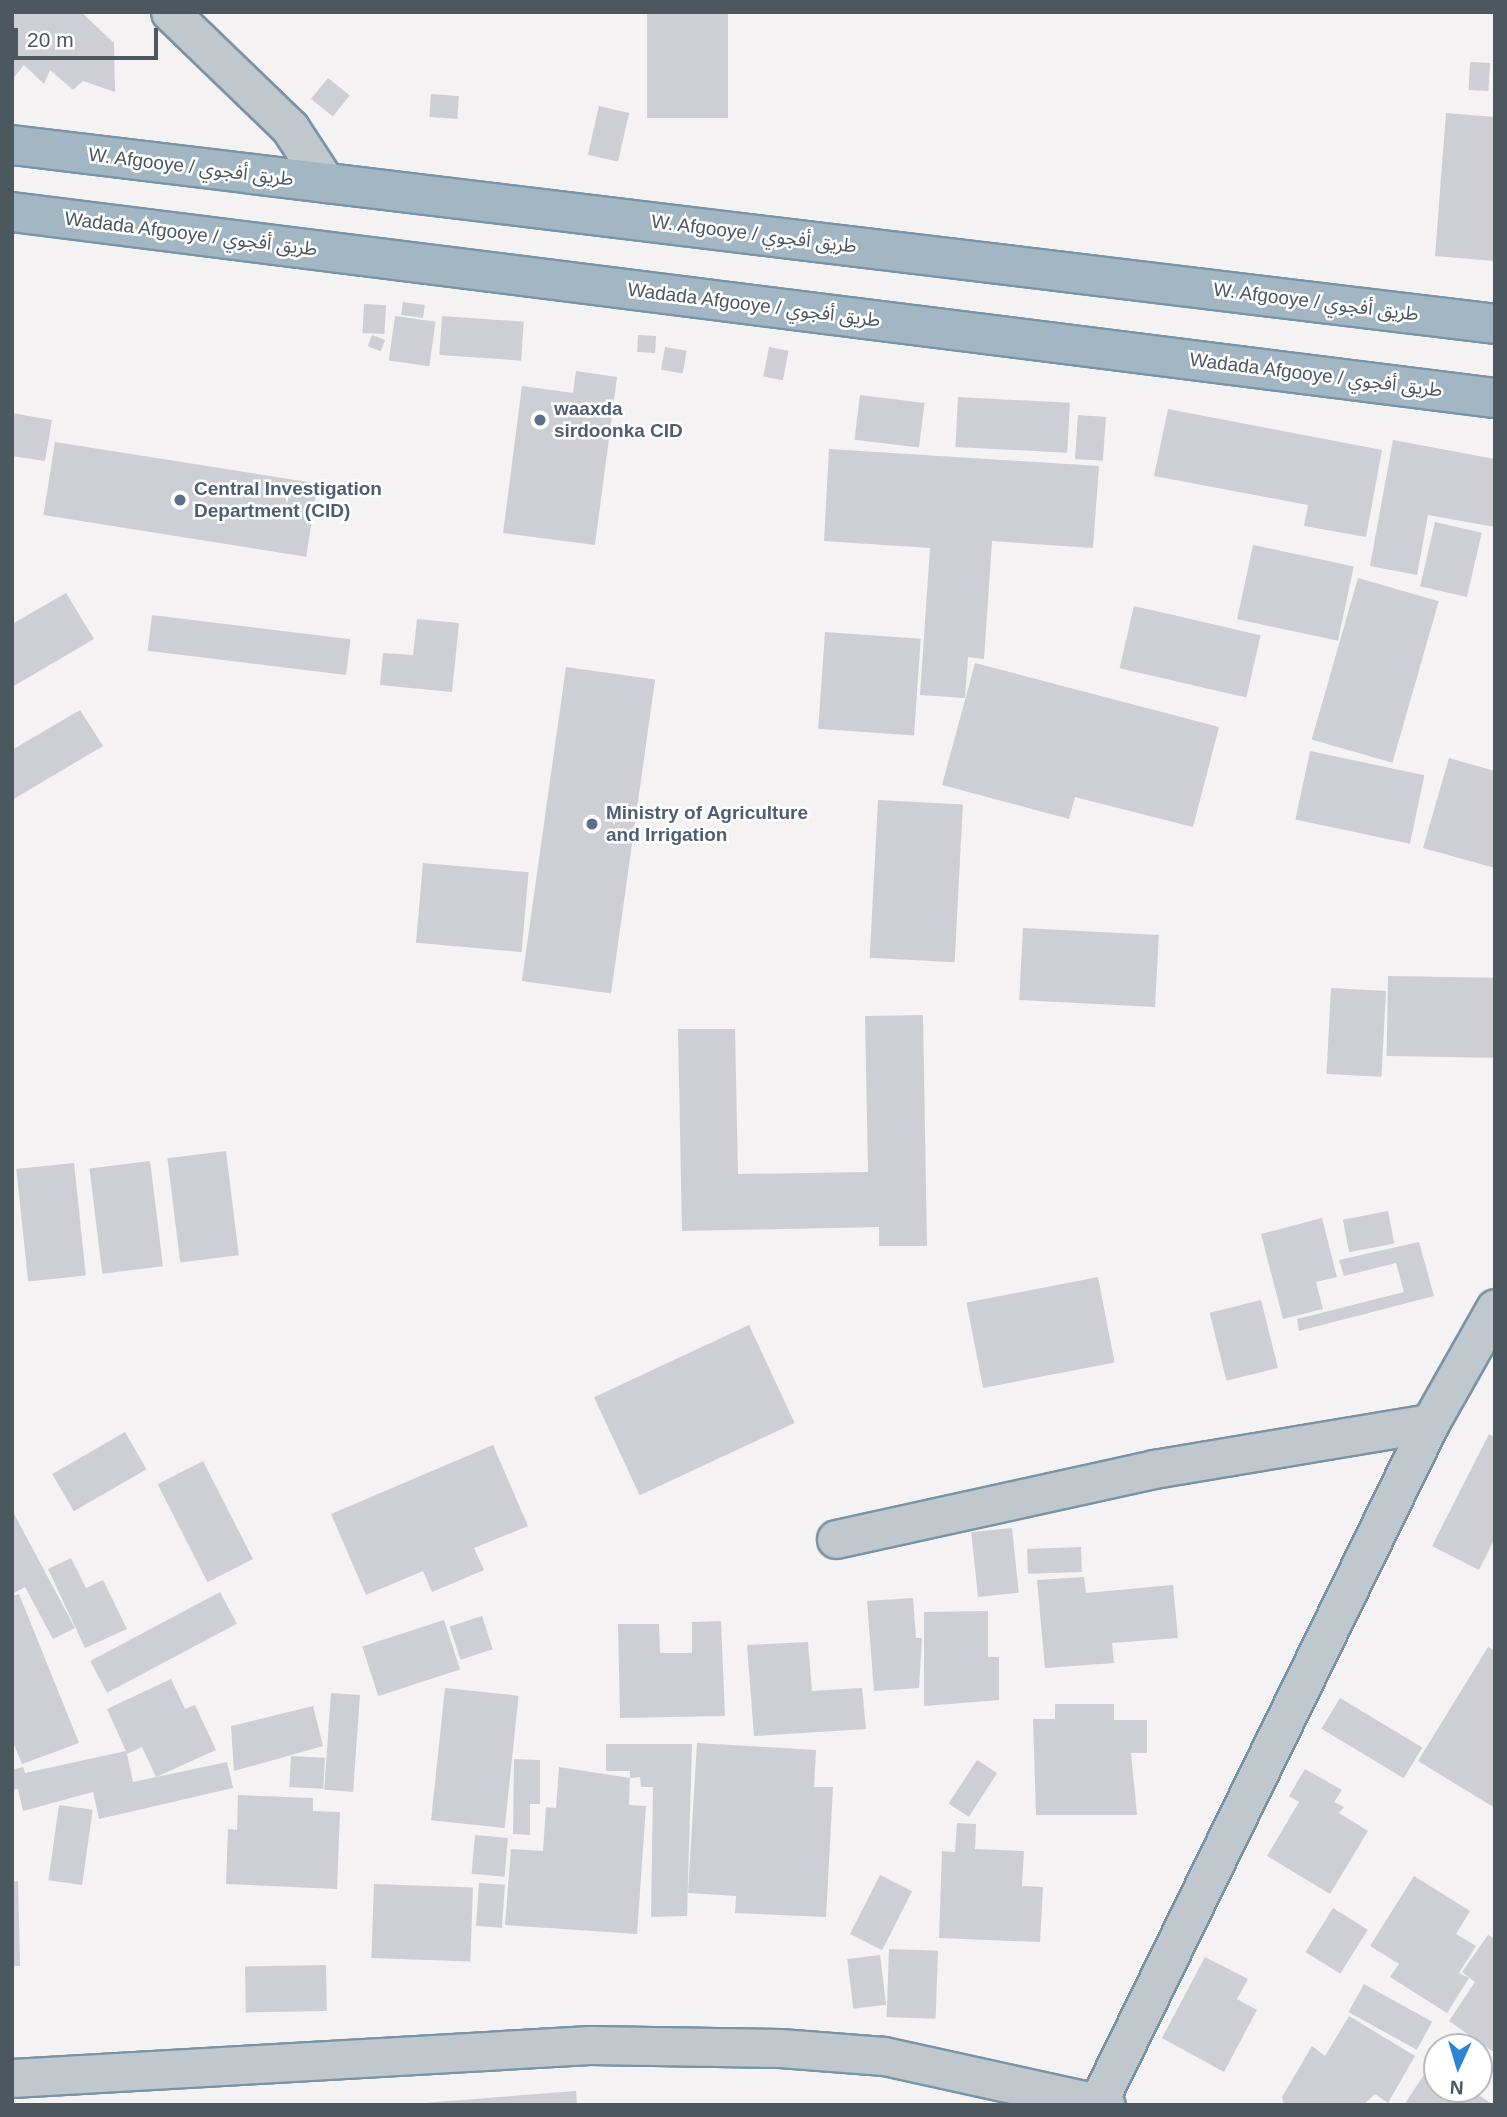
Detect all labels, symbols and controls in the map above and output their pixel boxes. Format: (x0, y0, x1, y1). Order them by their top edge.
scale bar (18, 14, 161, 58)
text: 20 m (27, 28, 74, 51)
street label: W. Afgooye / طريق أفجوي (87, 143, 295, 191)
street label: Wadada Afgooye / طريق أفجوي (63, 207, 319, 261)
street label: W. Afgooye / طريق أفجوي (650, 210, 858, 258)
street label: Wadada Afgooye / طريق أفجوي (626, 278, 882, 332)
street label: W. Afgooye / طريق أفجوي (1212, 278, 1420, 326)
street label: Wadada Afgooye / طريق أفجوي (1188, 348, 1444, 402)
place label: waaxda sirdoonka CID (554, 398, 683, 442)
marker: waaxda sirdoonka CID (532, 412, 548, 428)
place label: Central Investigation Department (CID) (194, 478, 382, 522)
marker: Central Investigation Department (CID) (172, 492, 188, 508)
place label: Ministry of Agriculture and Irrigation (606, 802, 809, 846)
marker: Ministry of Agriculture and Irrigation (584, 816, 600, 832)
north arrow (1423, 2033, 1493, 2103)
text: N (1449, 2076, 1464, 2098)

